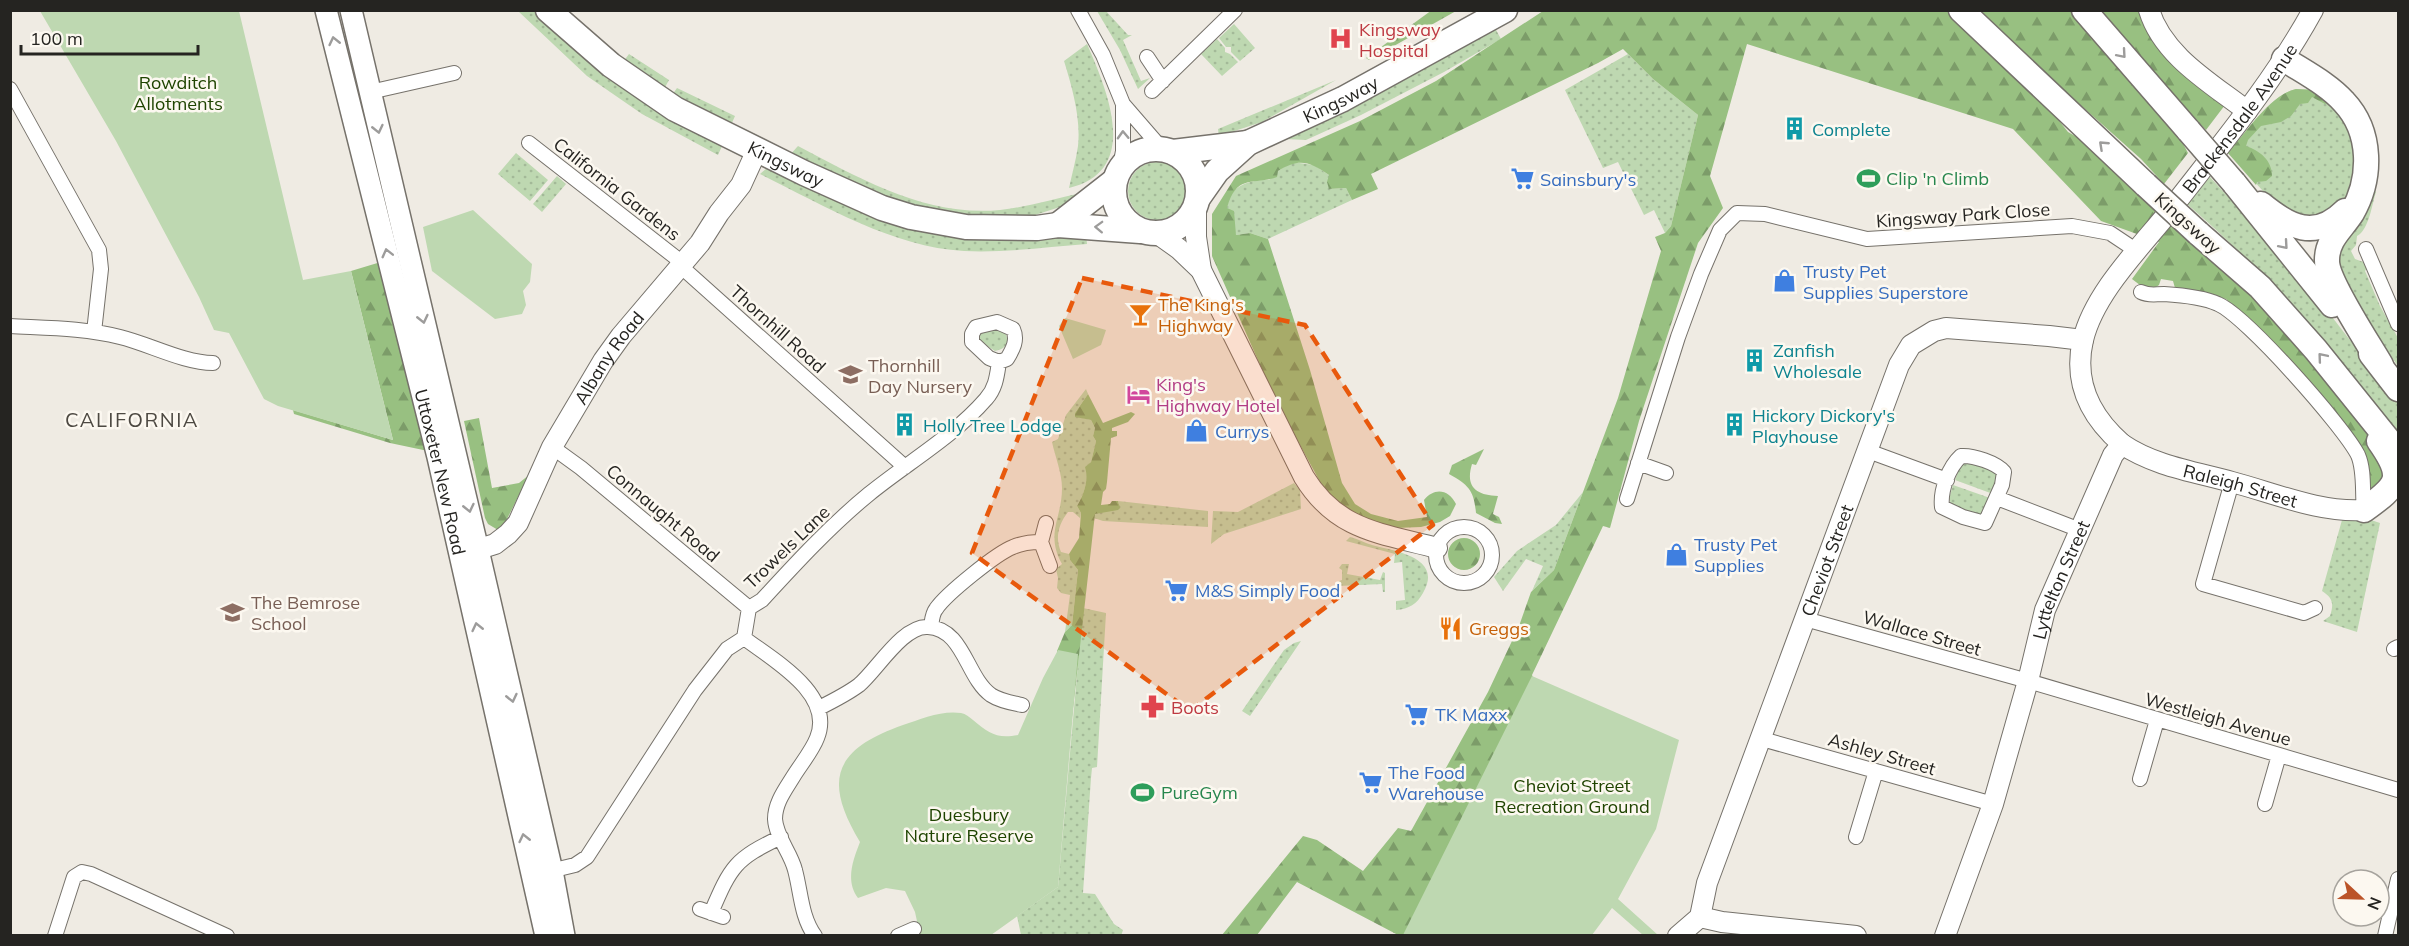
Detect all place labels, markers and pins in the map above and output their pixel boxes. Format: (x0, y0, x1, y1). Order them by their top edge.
place label: Kingsway Hospital (1359, 18, 1441, 62)
hospital icon: Kingsway Hospital (1328, 26, 1354, 52)
building icon: Complete (1781, 116, 1807, 142)
place label: Complete (1812, 118, 1891, 141)
sports icon: Clip 'n Climb (1855, 165, 1881, 191)
supermarket icon: Sainsbury's (1509, 166, 1535, 192)
place label: Clip 'n Climb (1886, 167, 1989, 190)
place label: Sainsbury's (1540, 168, 1637, 191)
place label: Trusty Pet Supplies Superstore (1803, 260, 1968, 304)
shop icon: Trusty Pet Supplies Superstore (1772, 268, 1798, 294)
place label: The King's Highway (1158, 293, 1244, 337)
bar icon: The King's Highway (1127, 301, 1153, 327)
place label: Zanfish Wholesale (1773, 339, 1862, 383)
building icon: Zanfish Wholesale (1742, 347, 1768, 373)
place label: Thornhill Day Nursery (868, 354, 972, 398)
school or university icon: Thornhill Day Nursery (837, 362, 863, 388)
place label: King's Highway Hotel (1156, 373, 1280, 417)
hotel icon: King's Highway Hotel (1125, 381, 1151, 407)
place label: Hickory Dickory's Playhouse (1752, 404, 1895, 448)
building icon: Holly Tree Lodge (892, 412, 918, 438)
building icon: Hickory Dickory's Playhouse (1721, 412, 1747, 438)
place label: Holly Tree Lodge (923, 414, 1062, 437)
shop icon: Currys (1184, 418, 1210, 444)
place label: Currys (1215, 420, 1269, 443)
place label: Trusty Pet Supplies (1694, 533, 1777, 577)
shop icon: Trusty Pet Supplies (1663, 541, 1689, 567)
supermarket icon: M&S Simply Food (1164, 577, 1190, 603)
place label: M&S Simply Food (1195, 579, 1340, 602)
place label: The Bemrose School (251, 591, 360, 635)
school or university icon: The Bemrose School (220, 599, 246, 625)
restaurant icon: Greggs (1438, 615, 1464, 641)
place label: Greggs (1469, 617, 1529, 640)
pharmacy icon: Boots (1140, 694, 1166, 720)
place label: Boots (1171, 696, 1219, 719)
supermarket icon: TK Maxx (1404, 701, 1430, 727)
place label: TK Maxx (1435, 703, 1508, 726)
place label: The Food Warehouse (1388, 761, 1484, 805)
supermarket icon: The Food Warehouse (1357, 769, 1383, 795)
sports icon: PureGym (1130, 779, 1156, 805)
place label: PureGym (1161, 781, 1238, 804)

